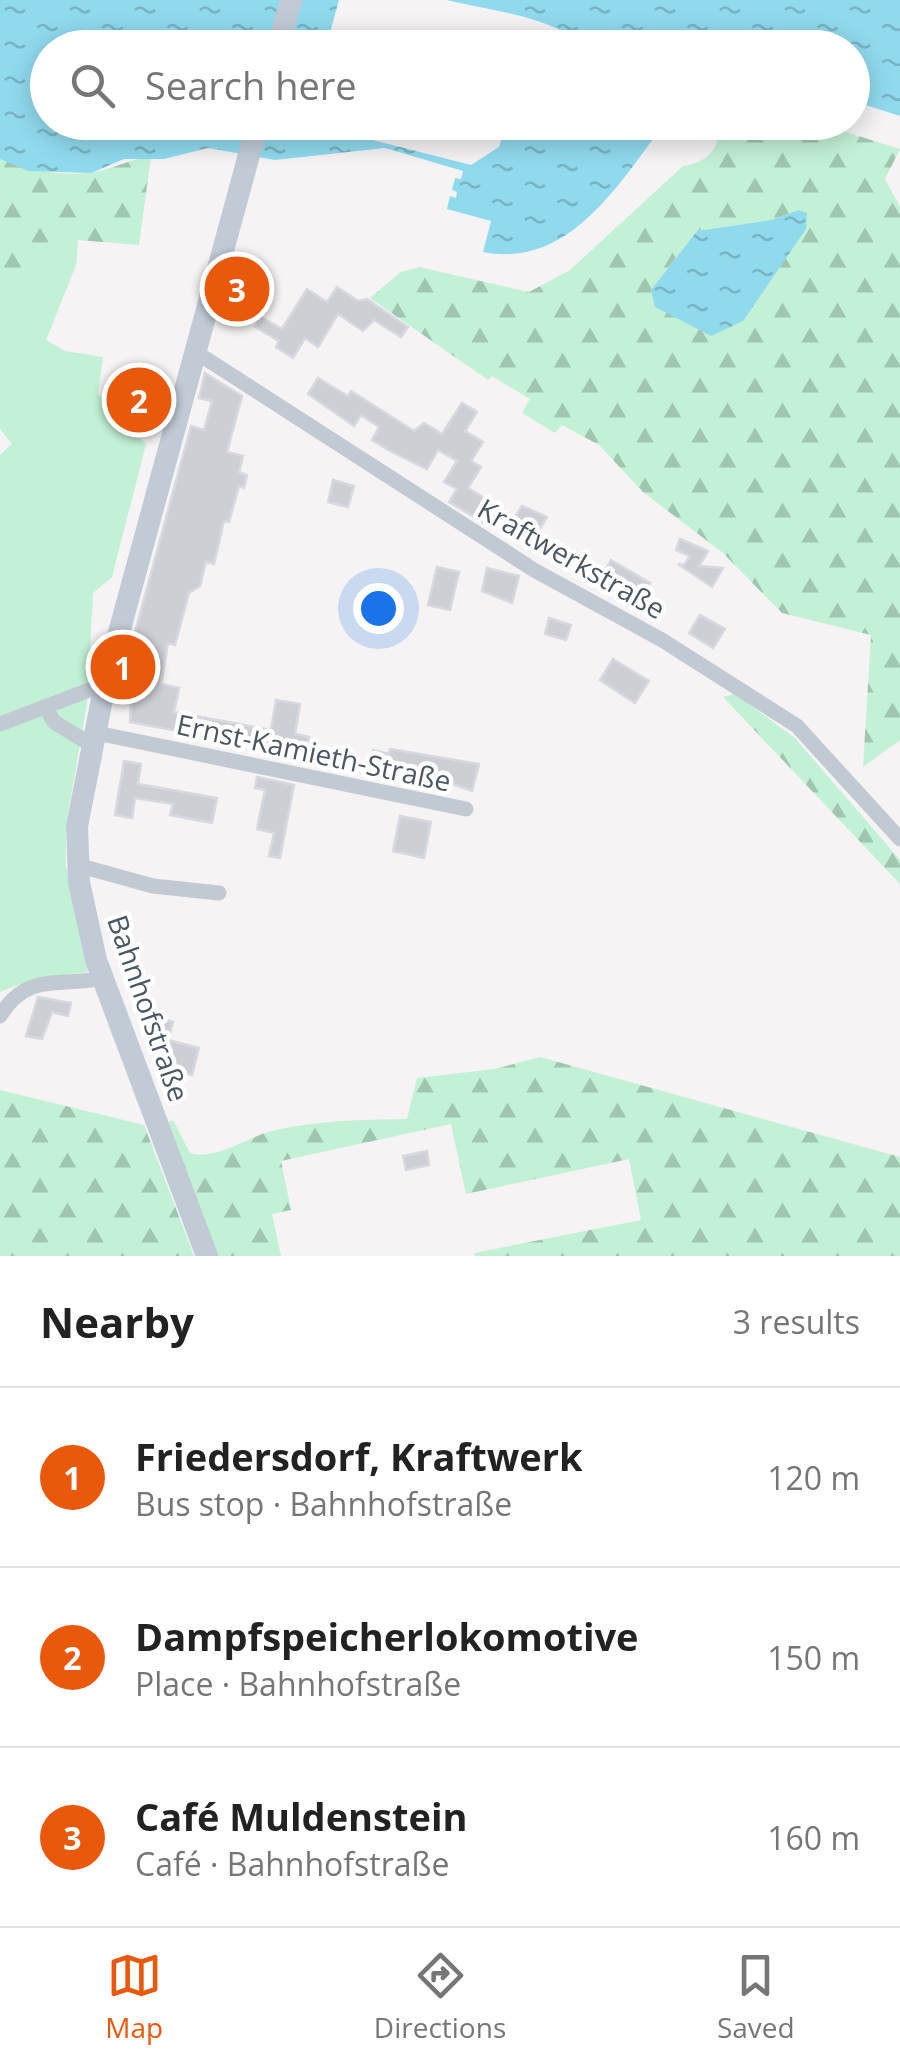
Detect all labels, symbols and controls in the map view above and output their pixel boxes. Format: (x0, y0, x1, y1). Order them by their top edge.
search box (30, 30, 870, 140)
icon: search (65, 58, 120, 113)
text: Search here (145, 59, 357, 111)
pin: 3 (204, 252, 270, 326)
pin: 2 (106, 362, 172, 438)
street label: Kraftwerkstraße (471, 489, 673, 627)
your location (353, 583, 404, 634)
pin: 1 (90, 630, 156, 704)
street label: Ernst-Kamieth-Straße (173, 704, 455, 800)
street label: Bahnhofstraße (99, 910, 199, 1106)
text: Nearby (40, 1293, 194, 1350)
text: 3 results (733, 1300, 860, 1343)
text: Friedersdorf, Kraftwerk (135, 1430, 583, 1482)
text: 1 (63, 1456, 82, 1499)
text: 120 m (767, 1456, 860, 1499)
text: Bus stop · Bahnhofstraße (135, 1482, 512, 1525)
text: Dampfspeicherlokomotive (135, 1610, 639, 1662)
text: 2 (63, 1636, 82, 1679)
text: 150 m (767, 1636, 860, 1679)
text: Place · Bahnhofstraße (135, 1662, 461, 1705)
text: Café Muldenstein (135, 1790, 467, 1842)
text: 3 (63, 1816, 82, 1859)
text: 160 m (767, 1816, 860, 1859)
text: Café · Bahnhofstraße (135, 1842, 449, 1885)
tab: Map (105, 1948, 163, 2046)
tab: Directions (374, 1948, 506, 2046)
tab: Saved (717, 1948, 795, 2046)

